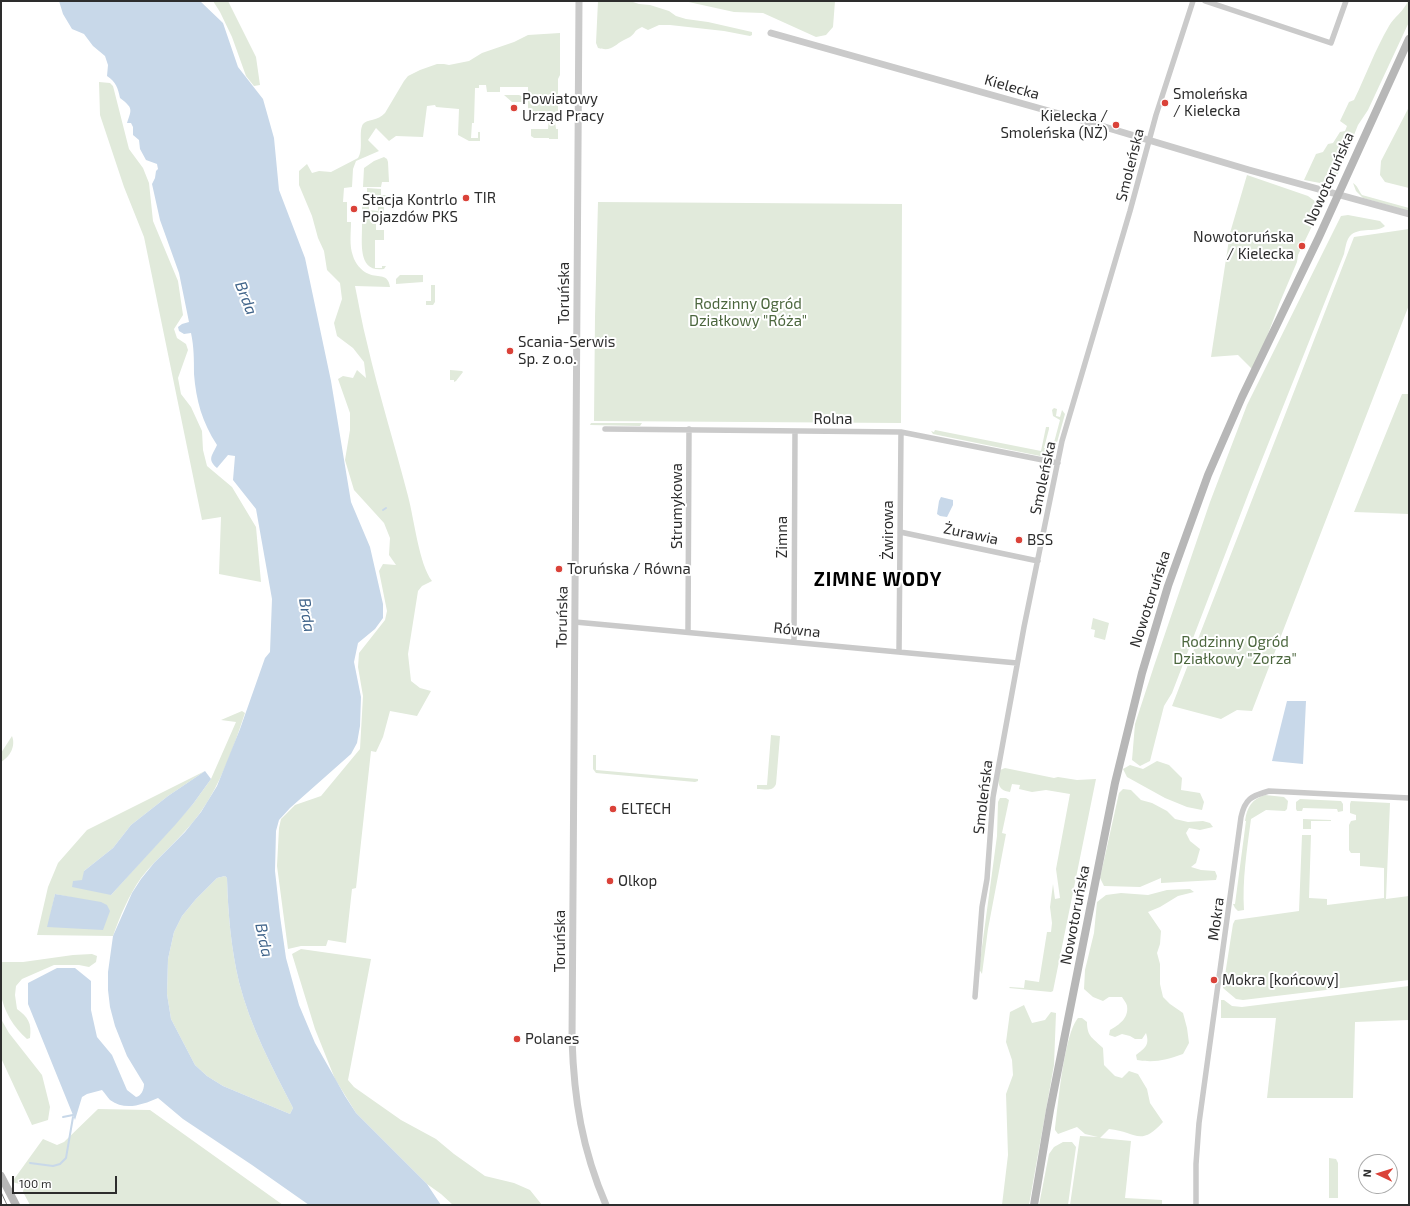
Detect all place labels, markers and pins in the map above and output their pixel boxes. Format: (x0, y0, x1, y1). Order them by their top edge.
place label: Smoleńska / Kielecka (1173, 85, 1248, 120)
place label: Powiatowy Urząd Pracy (522, 90, 604, 125)
marker: Smoleńska / Kielecka (1160, 98, 1170, 108)
marker: Powiatowy Urząd Pracy (509, 103, 519, 113)
place label: Kielecka / Smoleńska (NŻ) (1000, 107, 1108, 142)
marker: Kielecka / Smoleńska (NŻ) (1111, 120, 1121, 130)
place label: TIR (474, 189, 496, 207)
place label: Stacja Kontrlo Pojazdów PKS (362, 191, 458, 226)
marker: TIR (461, 193, 471, 203)
marker: Stacja Kontrlo Pojazdów PKS (349, 204, 359, 214)
place label: Nowotoruńska / Kielecka (1193, 228, 1294, 263)
marker: Nowotoruńska / Kielecka (1297, 241, 1307, 251)
place label: Scania-Serwis Sp. z o.o. (518, 333, 615, 368)
marker: Scania-Serwis Sp. z o.o. (505, 346, 515, 356)
place label: BSS (1027, 531, 1053, 549)
marker: BSS (1014, 535, 1024, 545)
place label: Toruńska / Równa (567, 560, 691, 578)
marker: Toruńska / Równa (554, 564, 564, 574)
place label: ELTECH (621, 800, 671, 818)
marker: ELTECH (608, 804, 618, 814)
place label: Olkop (618, 872, 657, 890)
marker: Olkop (605, 876, 615, 886)
place label: Mokra [końcowy] (1222, 971, 1339, 989)
marker: Mokra [końcowy] (1209, 975, 1219, 985)
place label: Polanes (525, 1030, 579, 1048)
marker: Polanes (512, 1034, 522, 1044)

